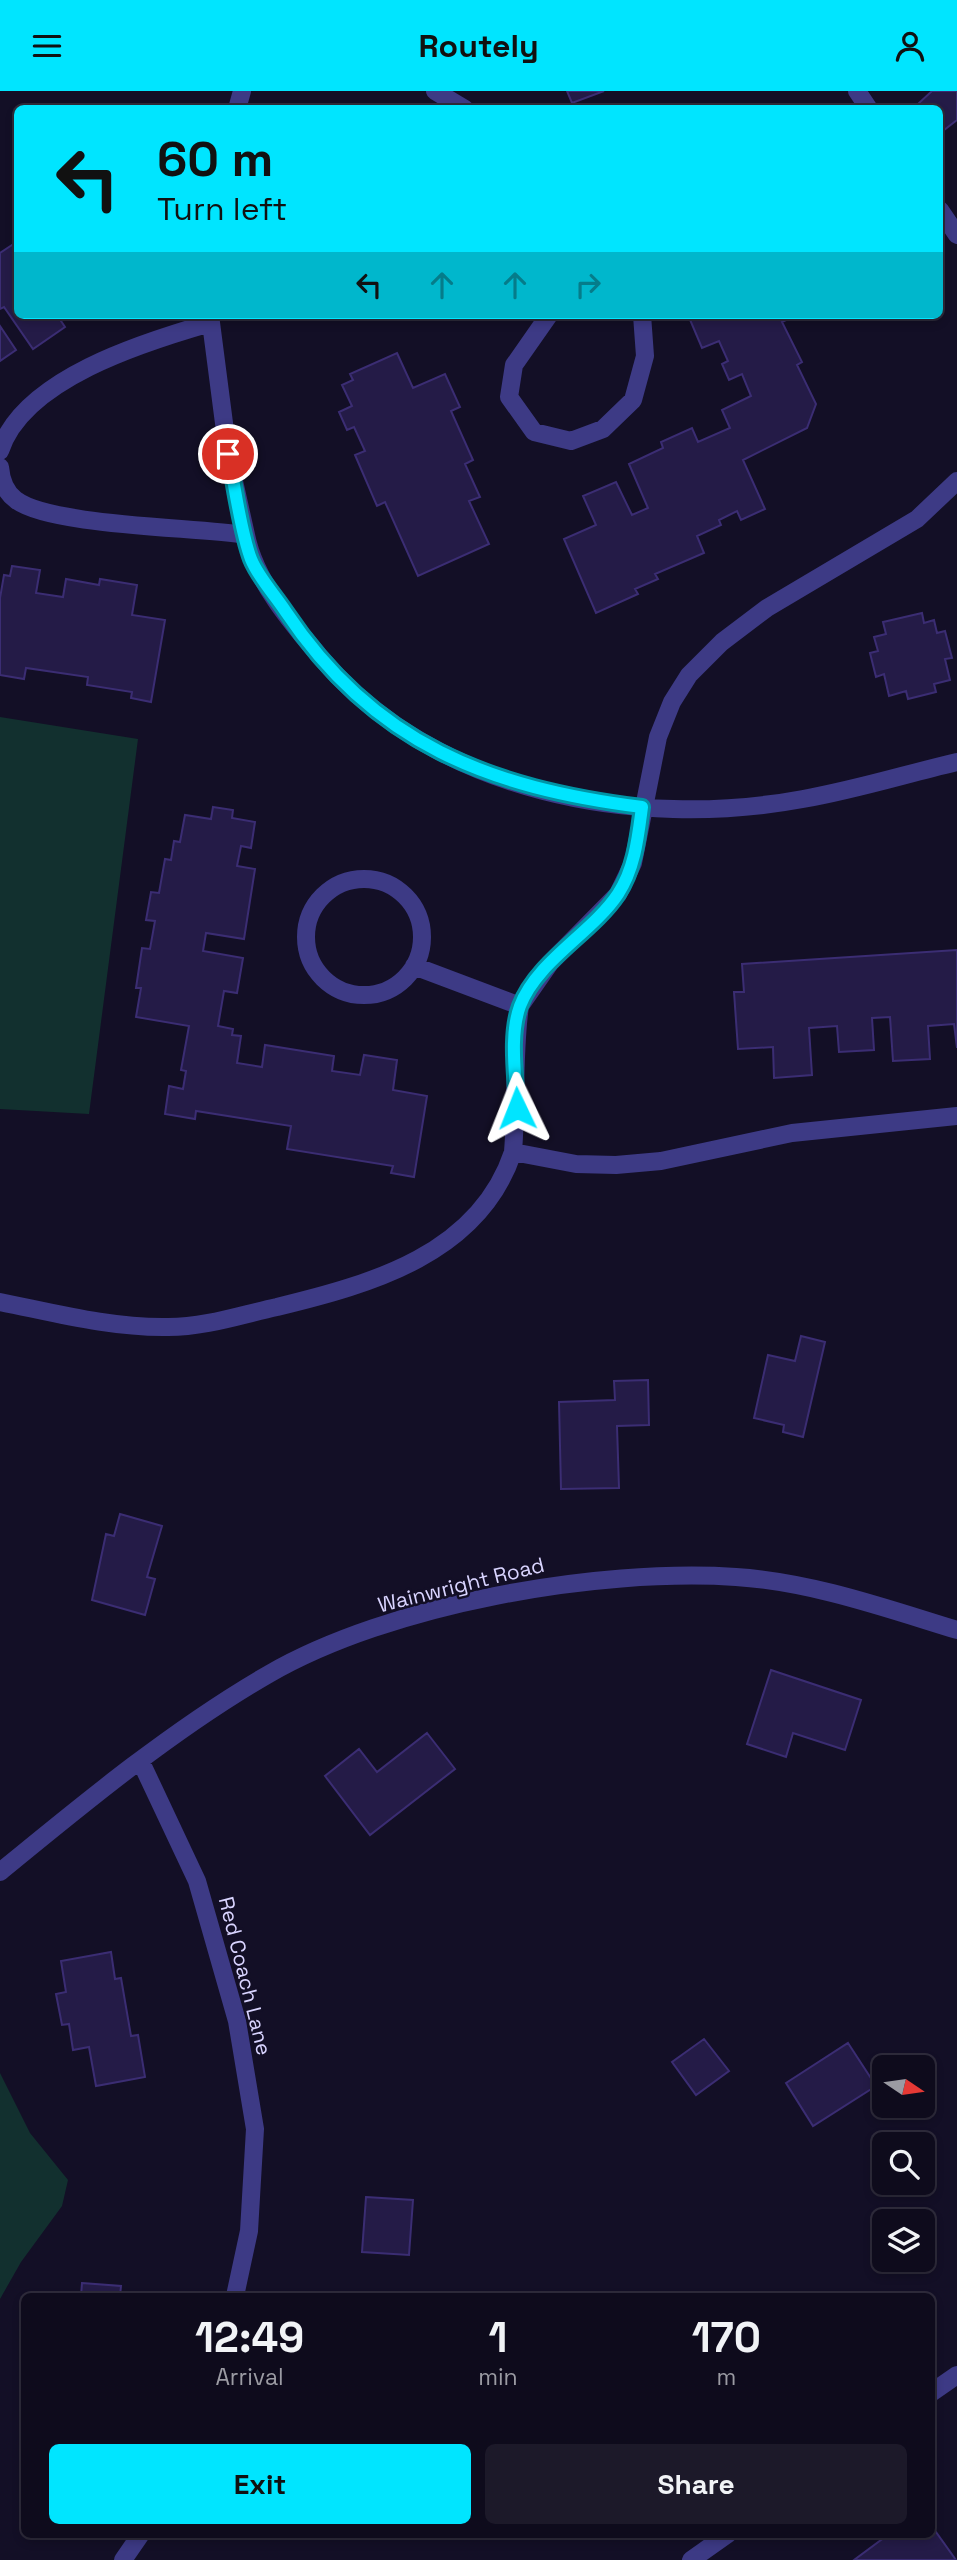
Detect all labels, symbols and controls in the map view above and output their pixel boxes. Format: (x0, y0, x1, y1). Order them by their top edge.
text: Routely (418, 26, 539, 66)
icon: menu (28, 27, 66, 65)
icon: person (891, 27, 929, 65)
text: 60 m (157, 128, 273, 190)
icon: left (42, 133, 133, 224)
text: Turn left (157, 189, 287, 229)
icon: left (350, 266, 388, 304)
icon: ahead (423, 266, 461, 304)
icon: ahead (496, 266, 534, 304)
icon: right (569, 266, 607, 304)
pin (198, 424, 258, 484)
icon: arrive (209, 435, 247, 473)
position arrow (480, 1071, 554, 1145)
street label: Wainwright Road (375, 1551, 547, 1618)
street label: Red Coach Lane (213, 1894, 278, 2058)
north arrow (872, 2055, 934, 2117)
map controls (872, 2055, 935, 2272)
button: search (872, 2132, 935, 2195)
button: layers (872, 2209, 935, 2272)
text: 12:49 (195, 2311, 304, 2364)
text: 1 (488, 2311, 507, 2364)
text: 170 (692, 2311, 761, 2364)
text: Arrival (215, 2362, 284, 2392)
text: min (478, 2362, 518, 2392)
text: m (716, 2362, 736, 2392)
button: Exit (49, 2444, 471, 2524)
button: Share (485, 2444, 907, 2524)

